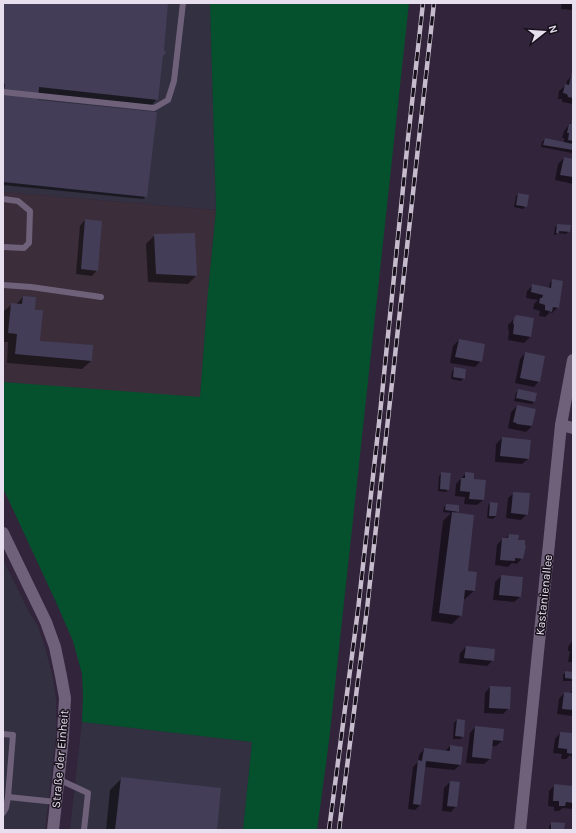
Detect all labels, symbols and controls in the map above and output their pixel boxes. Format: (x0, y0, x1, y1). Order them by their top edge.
north arrow (524, 12, 564, 52)
text: N (546, 24, 560, 35)
street label: Kastanienallee (533, 554, 555, 636)
street label: Straße der Einheit (49, 709, 71, 809)

